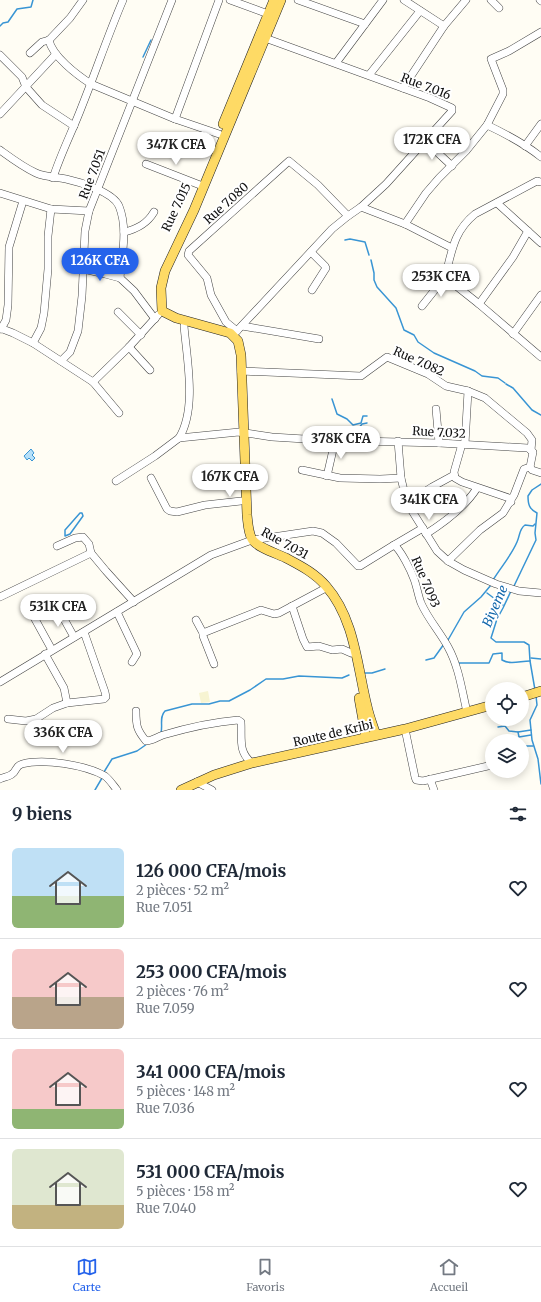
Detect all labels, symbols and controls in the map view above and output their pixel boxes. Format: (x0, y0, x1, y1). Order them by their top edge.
street label: Rue 7.016 (399, 70, 453, 102)
pin: 172K CFA (391, 127, 473, 161)
text: 172K CFA (403, 131, 461, 148)
pin: 347K CFA (135, 132, 217, 166)
text: 347K CFA (146, 136, 206, 153)
street label: Rue 7.051 (76, 146, 109, 201)
street label: Rue 7.080 (200, 179, 252, 227)
street label: Rue 7.015 (158, 180, 194, 234)
pin: 126K CFA (59, 248, 141, 282)
text: 126K CFA (71, 252, 129, 269)
pin: 253K CFA (400, 264, 482, 298)
text: 253K CFA (411, 268, 471, 285)
street label: Rue 7.082 (391, 343, 447, 379)
street label: Rue 7.032 (412, 423, 466, 441)
pin: 378K CFA (300, 426, 382, 460)
text: 378K CFA (311, 430, 371, 447)
pin: 167K CFA (189, 464, 271, 498)
text: 167K CFA (201, 468, 259, 485)
pin: 341K CFA (388, 487, 470, 521)
text: 341K CFA (400, 491, 458, 508)
street label: Rue 7.031 (259, 524, 312, 562)
street label: Rue 7.093 (409, 554, 444, 610)
water label: Biyeme (478, 582, 512, 630)
pin: 531K CFA (17, 594, 99, 628)
text: 531K CFA (29, 598, 87, 615)
map controls (485, 682, 529, 778)
button: locate (485, 682, 529, 726)
street label: Route de Kribi (292, 717, 374, 749)
pin: 336K CFA (22, 720, 104, 754)
text: 336K CFA (33, 724, 93, 741)
button: layers (485, 734, 529, 778)
text: 9 biens (12, 803, 72, 825)
icon: filters (507, 803, 529, 825)
text: 126 000 CFA/mois (136, 860, 286, 882)
icon: home (44, 864, 92, 912)
icon: heart (507, 877, 529, 899)
text: 2 pièces · 52 m² (136, 882, 229, 899)
text: Rue 7.051 (136, 899, 192, 916)
text: 253 000 CFA/mois (136, 961, 287, 983)
icon: home (44, 965, 92, 1013)
icon: heart (507, 978, 529, 1000)
text: 2 pièces · 76 m² (136, 983, 229, 1000)
text: Rue 7.059 (136, 1000, 195, 1017)
text: 341 000 CFA/mois (136, 1061, 285, 1083)
icon: home (44, 1065, 92, 1113)
icon: heart (507, 1078, 529, 1100)
text: 5 pièces · 148 m² (136, 1083, 235, 1100)
text: Rue 7.036 (136, 1100, 195, 1117)
text: 531 000 CFA/mois (136, 1161, 285, 1183)
icon: home (44, 1165, 92, 1213)
icon: heart (507, 1178, 529, 1200)
text: 5 pièces · 158 m² (136, 1183, 235, 1200)
text: Rue 7.040 (136, 1200, 196, 1217)
tab: Carte (73, 1256, 101, 1294)
tab: Favoris (246, 1256, 285, 1294)
tab: Accueil (430, 1256, 468, 1294)

